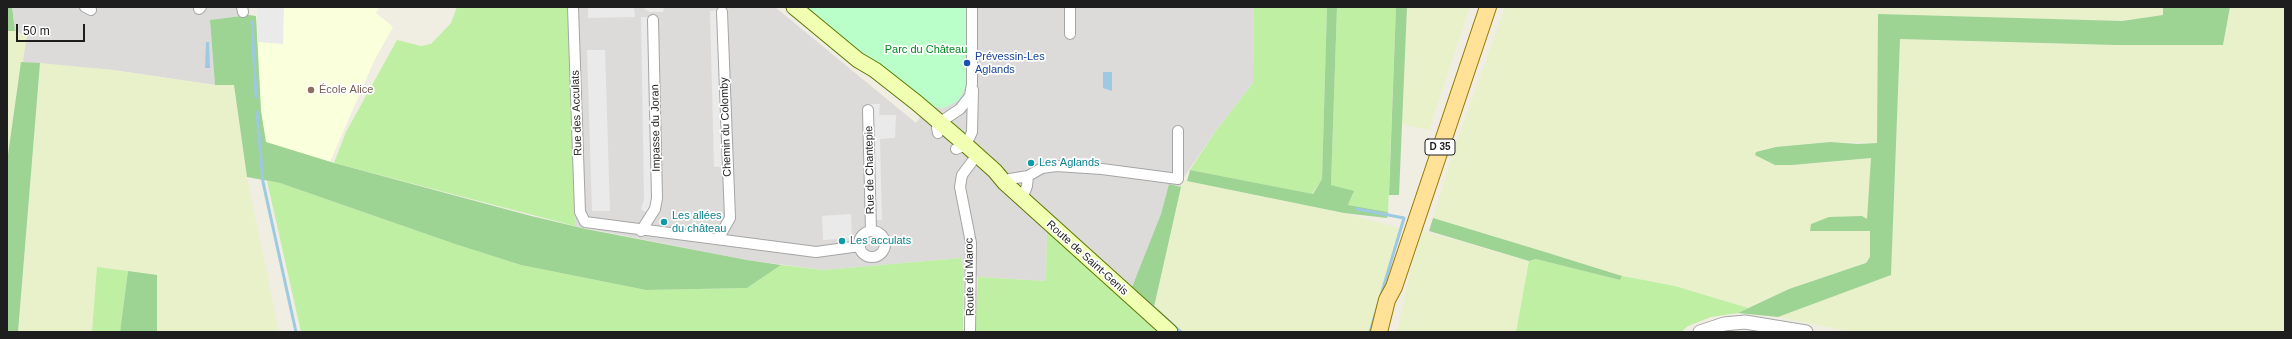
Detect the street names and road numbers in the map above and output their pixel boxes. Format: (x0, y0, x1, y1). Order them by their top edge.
street label: Rue des Acculats (569, 70, 585, 156)
street label: Chemin du Colomby (718, 77, 734, 177)
street label: Impasse du Joran (649, 84, 663, 172)
street label: Rue de Chantepie (863, 126, 877, 214)
road number: D 35 (1425, 139, 1455, 155)
street label: Route de Saint-Genis (1044, 218, 1130, 298)
street label: Route du Maroc (963, 238, 977, 316)

